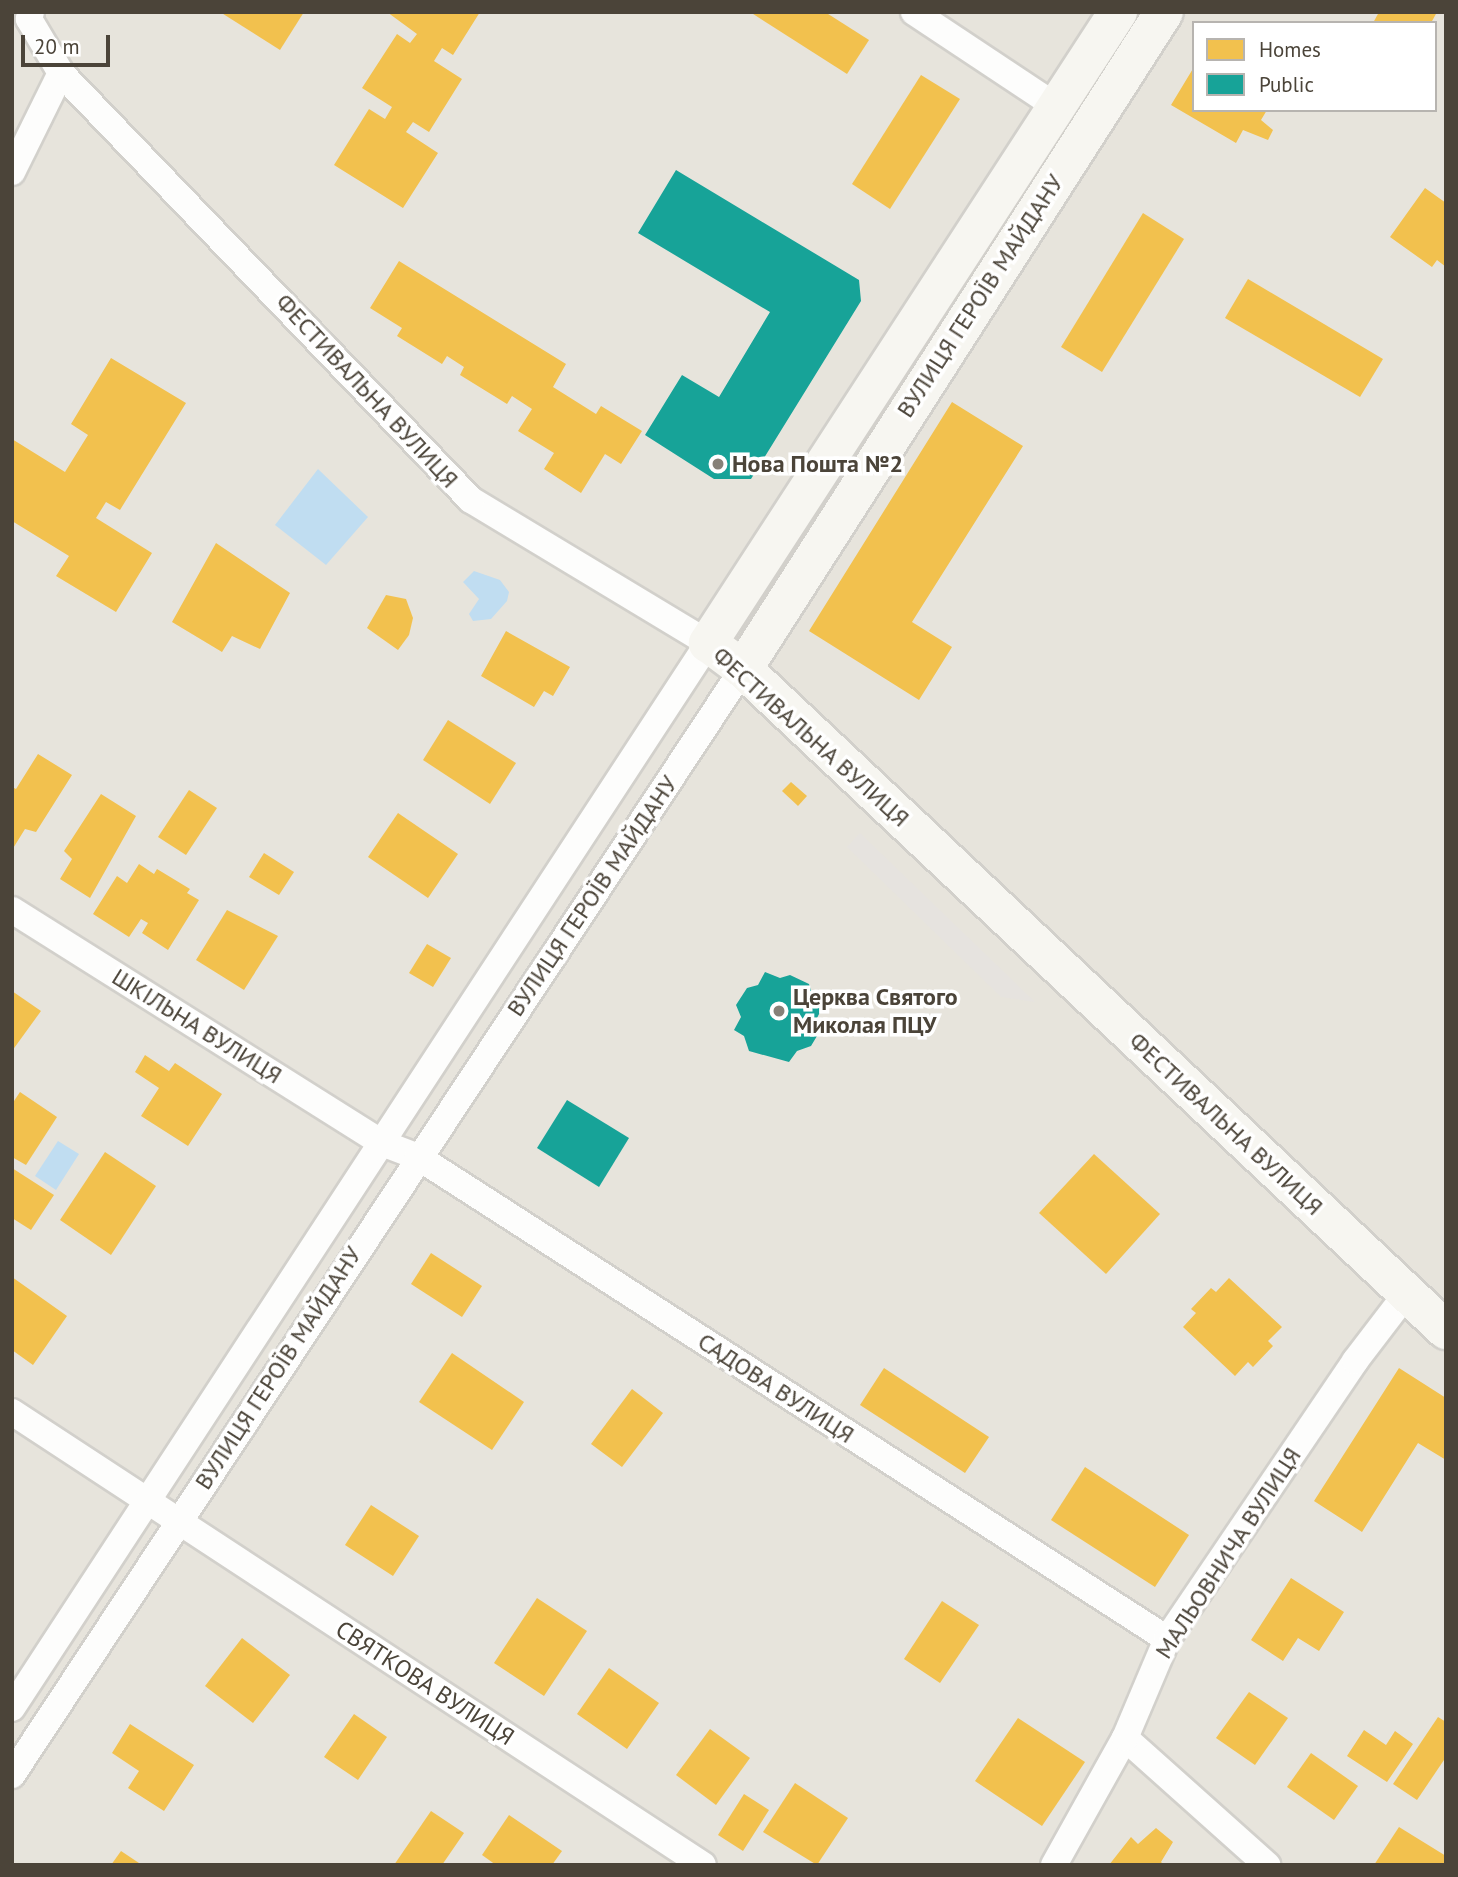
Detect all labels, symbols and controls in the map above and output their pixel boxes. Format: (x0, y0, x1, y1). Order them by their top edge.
scale bar (24, 21, 114, 65)
legend (1192, 21, 1437, 112)
text: 20 m (34, 33, 80, 60)
text: Homes (1259, 36, 1321, 63)
text: Public (1259, 71, 1314, 98)
street label: ВУЛИЦЯ ГЕРОЇВ МАЙДАНУ (891, 169, 1069, 423)
street label: ФЕСТИВАЛЬНА ВУЛИЦЯ (269, 288, 465, 494)
place label: Нова Пошта №2 (732, 450, 903, 478)
marker: Нова Пошта №2 (710, 456, 726, 472)
street label: ФЕСТИВАЛЬНА ВУЛИЦЯ (706, 641, 916, 833)
street label: ВУЛИЦЯ ГЕРОЇВ МАЙДАНУ (501, 770, 683, 1022)
street label: ШКІЛЬНА ВУЛИЦЯ (106, 962, 288, 1090)
place label: Церква Святого Миколая ПЦУ (793, 983, 958, 1039)
marker: Церква Святого Миколая ПЦУ (771, 1003, 787, 1019)
street label: ФЕСТИВАЛЬНА ВУЛИЦЯ (1123, 1026, 1329, 1222)
street label: ВУЛИЦЯ ГЕРОЇВ МАЙДАНУ (189, 1241, 367, 1495)
street label: САДОВА ВУЛИЦЯ (692, 1327, 860, 1449)
street label: МАЛЬОВНИЧА ВУЛИЦЯ (1149, 1442, 1307, 1664)
street label: СВЯТКОВА ВУЛИЦЯ (330, 1614, 520, 1752)

